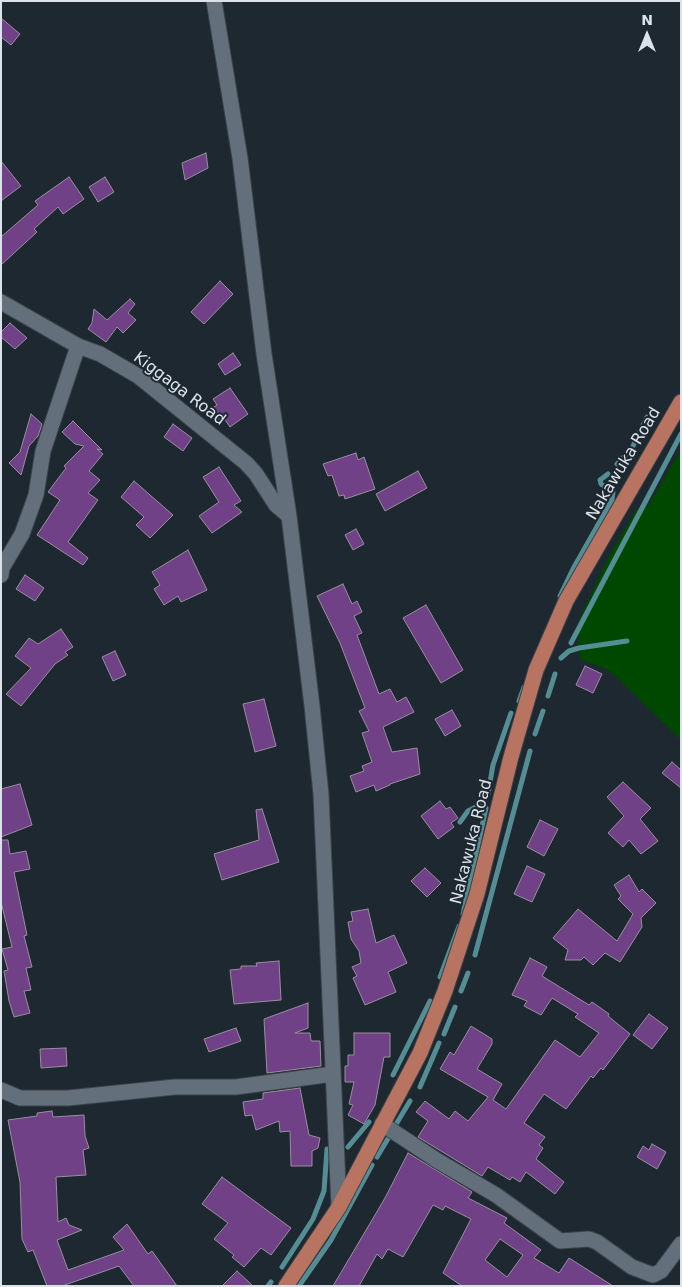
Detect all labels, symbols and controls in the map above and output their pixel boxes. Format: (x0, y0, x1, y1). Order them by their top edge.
north arrow (622, 10, 672, 60)
text: N (641, 12, 653, 28)
street label: Kiggaga Road (129, 348, 229, 430)
street label: Nakawuka Road (583, 404, 665, 524)
street label: Nakawuka Road (447, 778, 497, 906)

